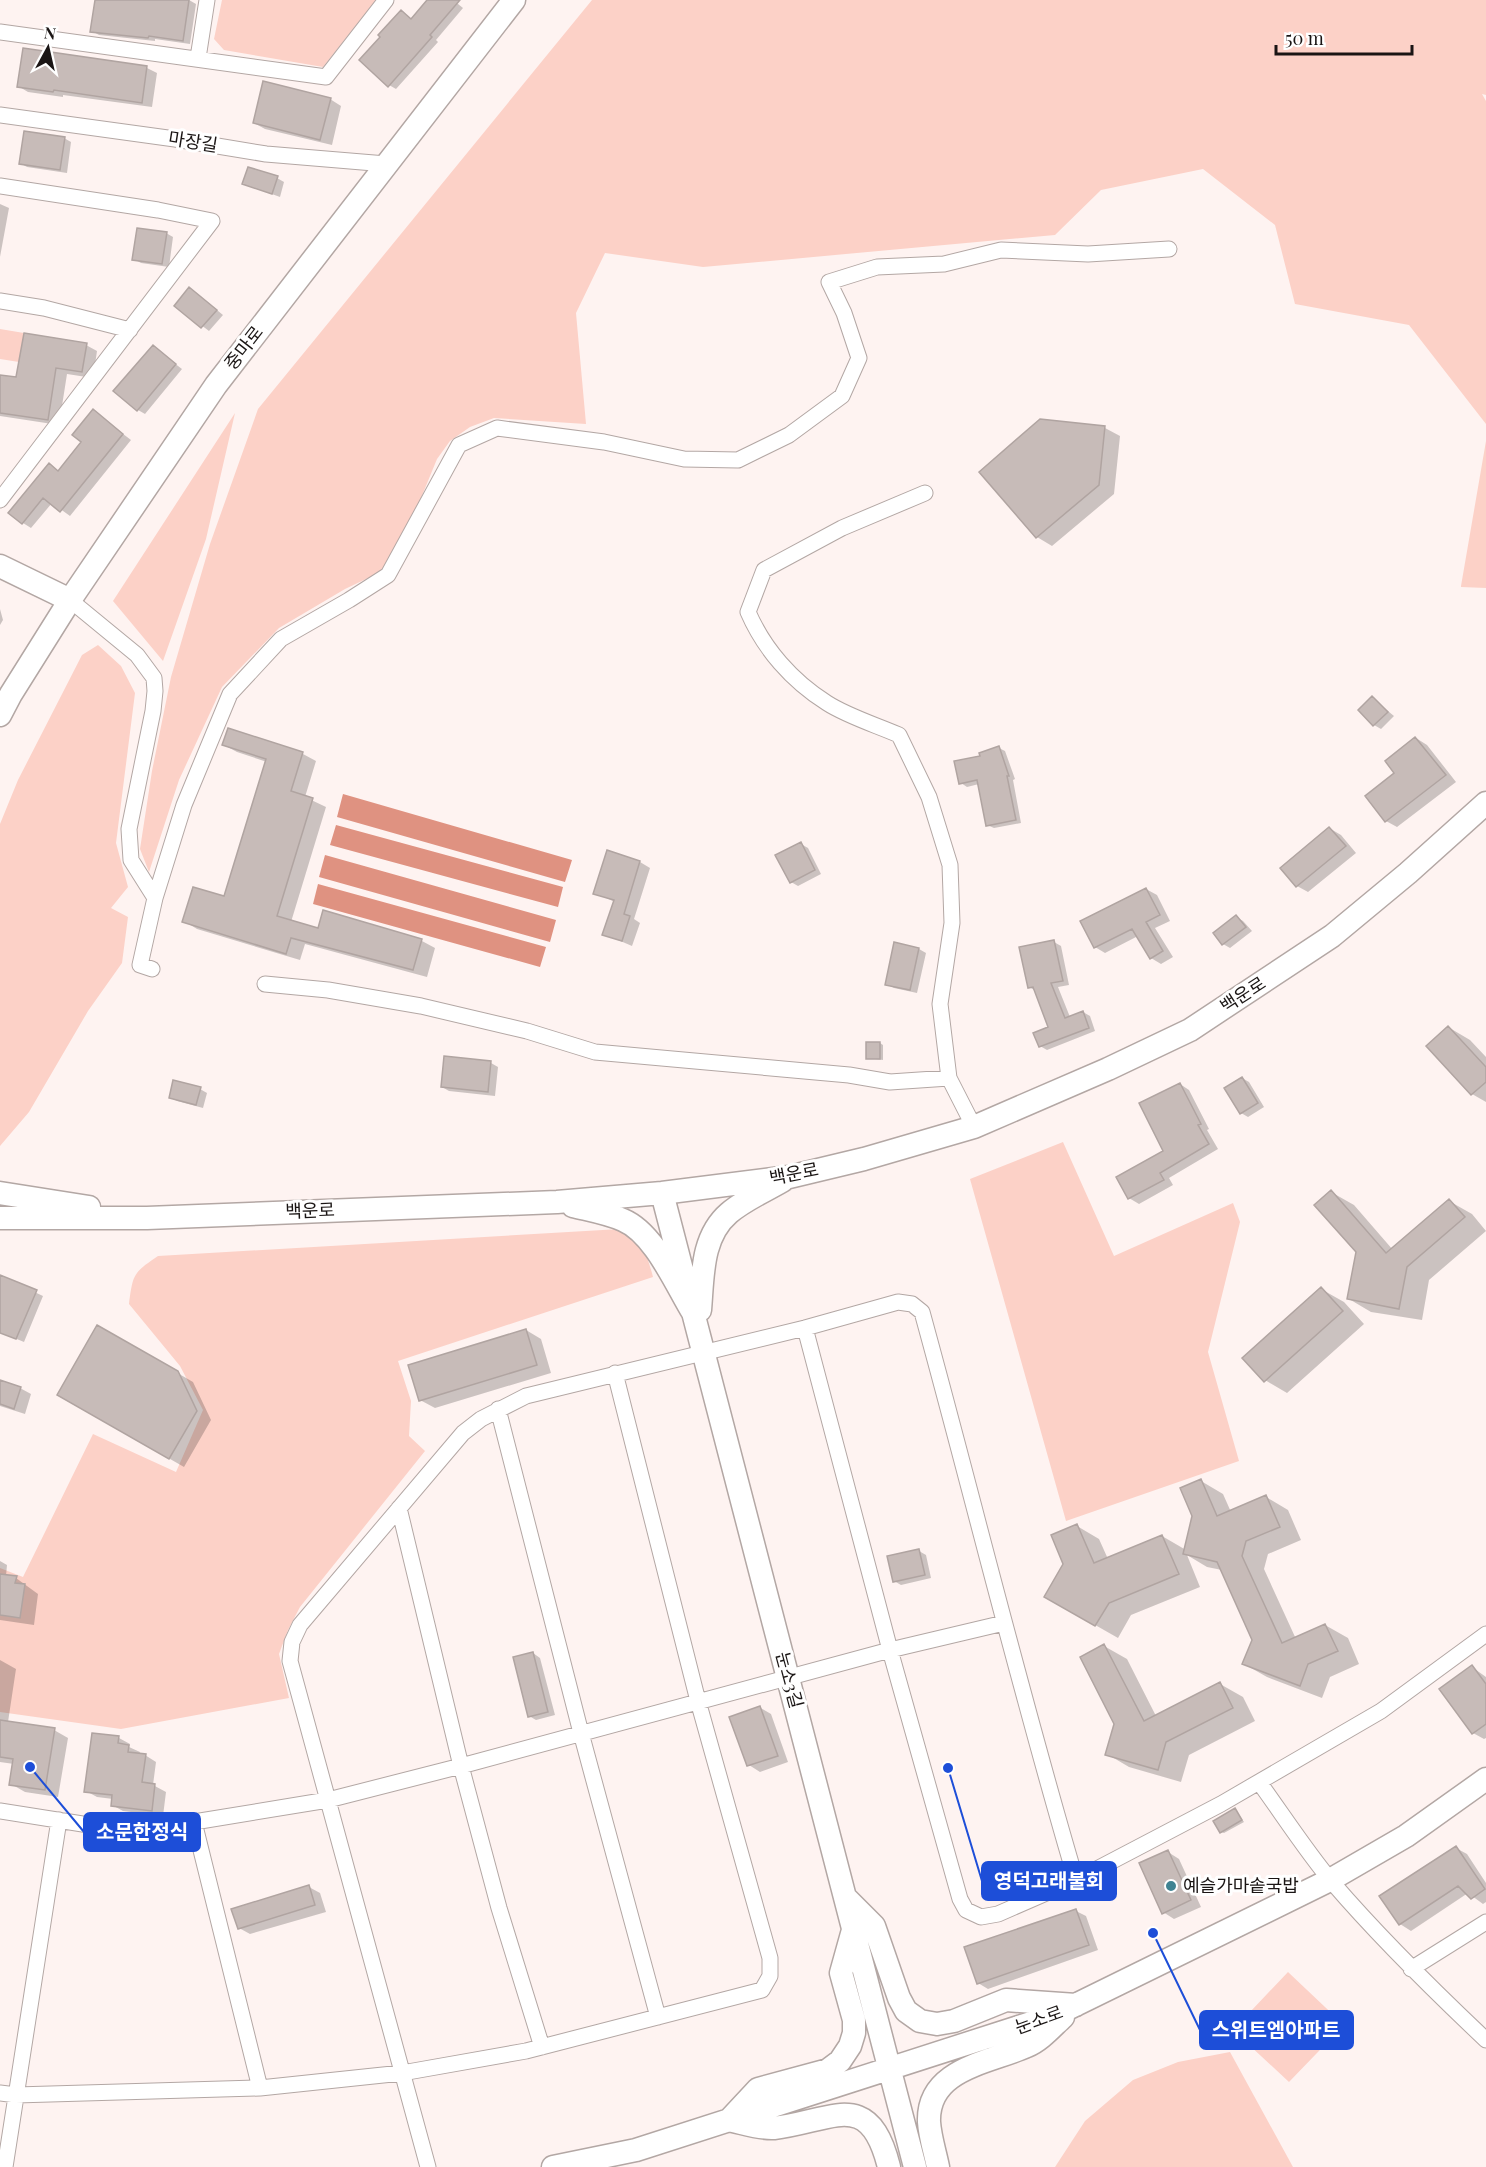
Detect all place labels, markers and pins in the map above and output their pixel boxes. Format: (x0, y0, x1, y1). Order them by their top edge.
callout: 소문한정식 (84, 1813, 200, 1851)
callout: 영덕고래불회 (982, 1862, 1116, 1900)
place label: 예슬가마솥국밥 (1183, 1873, 1299, 1897)
marker: 예슬가마솥국밥 (1164, 1879, 1178, 1893)
callout: 스위트엠아파트 (1200, 2011, 1353, 2049)

